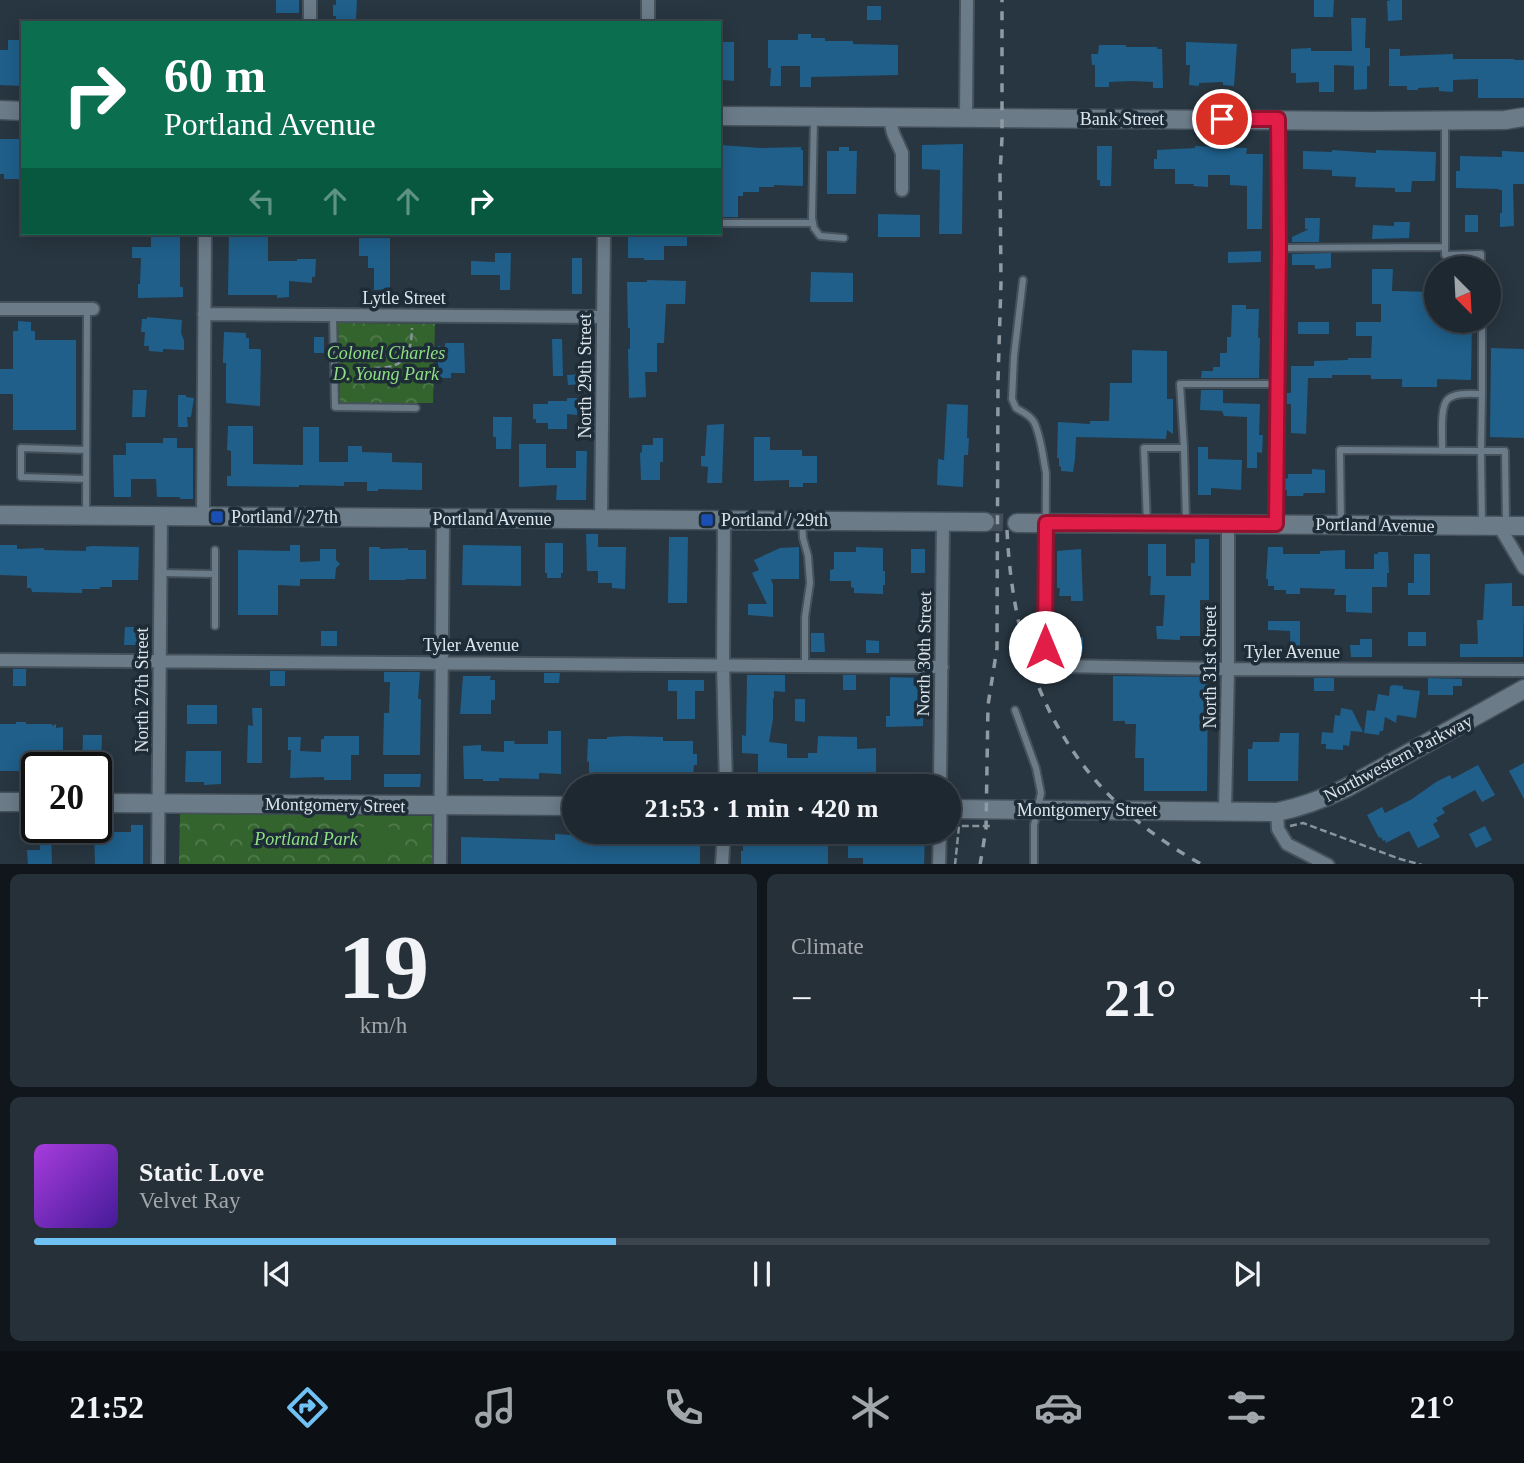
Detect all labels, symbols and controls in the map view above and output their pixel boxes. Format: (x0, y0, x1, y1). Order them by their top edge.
text: 60 m (164, 48, 266, 103)
icon: right (49, 49, 140, 140)
pin (1192, 89, 1252, 149)
icon: arrive (1203, 100, 1241, 138)
text: Portland Avenue (164, 106, 376, 142)
street label: Bank Street (1080, 109, 1164, 129)
icon: left (243, 182, 281, 220)
icon: ahead (316, 182, 354, 220)
icon: ahead (389, 182, 427, 220)
icon: right (462, 182, 500, 220)
north arrow (1424, 256, 1502, 332)
map controls (1424, 256, 1501, 333)
street label: Lytle Street (362, 288, 446, 308)
street label: North 29th Street (575, 314, 595, 438)
park label: Colonel Charles D. Young Park (327, 343, 445, 384)
place label: Portland / 27th (231, 507, 338, 527)
marker: Portland / 27th (209, 509, 225, 525)
street label: Portland Avenue (432, 509, 552, 529)
place label: Portland / 29th (721, 510, 828, 530)
marker: Portland / 29th (699, 512, 715, 528)
street label: Portland Avenue (1315, 514, 1435, 536)
street label: North 30th Street (913, 591, 935, 717)
street label: North 31st Street (1200, 606, 1220, 729)
position arrow (1008, 610, 1082, 684)
street label: North 27th Street (132, 628, 152, 752)
street label: Tyler Avenue (423, 635, 519, 655)
street label: Tyler Avenue (1244, 642, 1340, 662)
street label: Northwestern Parkway (1320, 710, 1476, 806)
speed limit sign: 20 (21, 752, 112, 843)
street label: Montgomery Street (265, 794, 405, 816)
text: 21:53 · 1 min · 420 m (645, 794, 879, 823)
street label: Montgomery Street (1017, 800, 1157, 820)
park label: Portland Park (253, 829, 359, 849)
text: 19 (338, 917, 429, 1018)
text: Climate (791, 934, 864, 959)
text: 21° (1104, 970, 1177, 1027)
text: − (791, 977, 812, 1019)
text: + (1469, 977, 1490, 1019)
text: km/h (360, 1013, 407, 1038)
text: Static Love (139, 1158, 264, 1187)
text: Velvet Ray (139, 1188, 241, 1213)
icon: previous (258, 1255, 296, 1293)
icon: pause (743, 1255, 781, 1293)
icon: next (1228, 1255, 1266, 1293)
icon: directions (283, 1383, 332, 1432)
icon: music (471, 1383, 520, 1432)
icon: phone (659, 1383, 708, 1432)
icon: climate (846, 1383, 895, 1432)
icon: car (1034, 1383, 1083, 1432)
icon: filters (1222, 1383, 1271, 1432)
text: 21:52 (69, 1389, 144, 1425)
text: 21° (1410, 1389, 1455, 1425)

